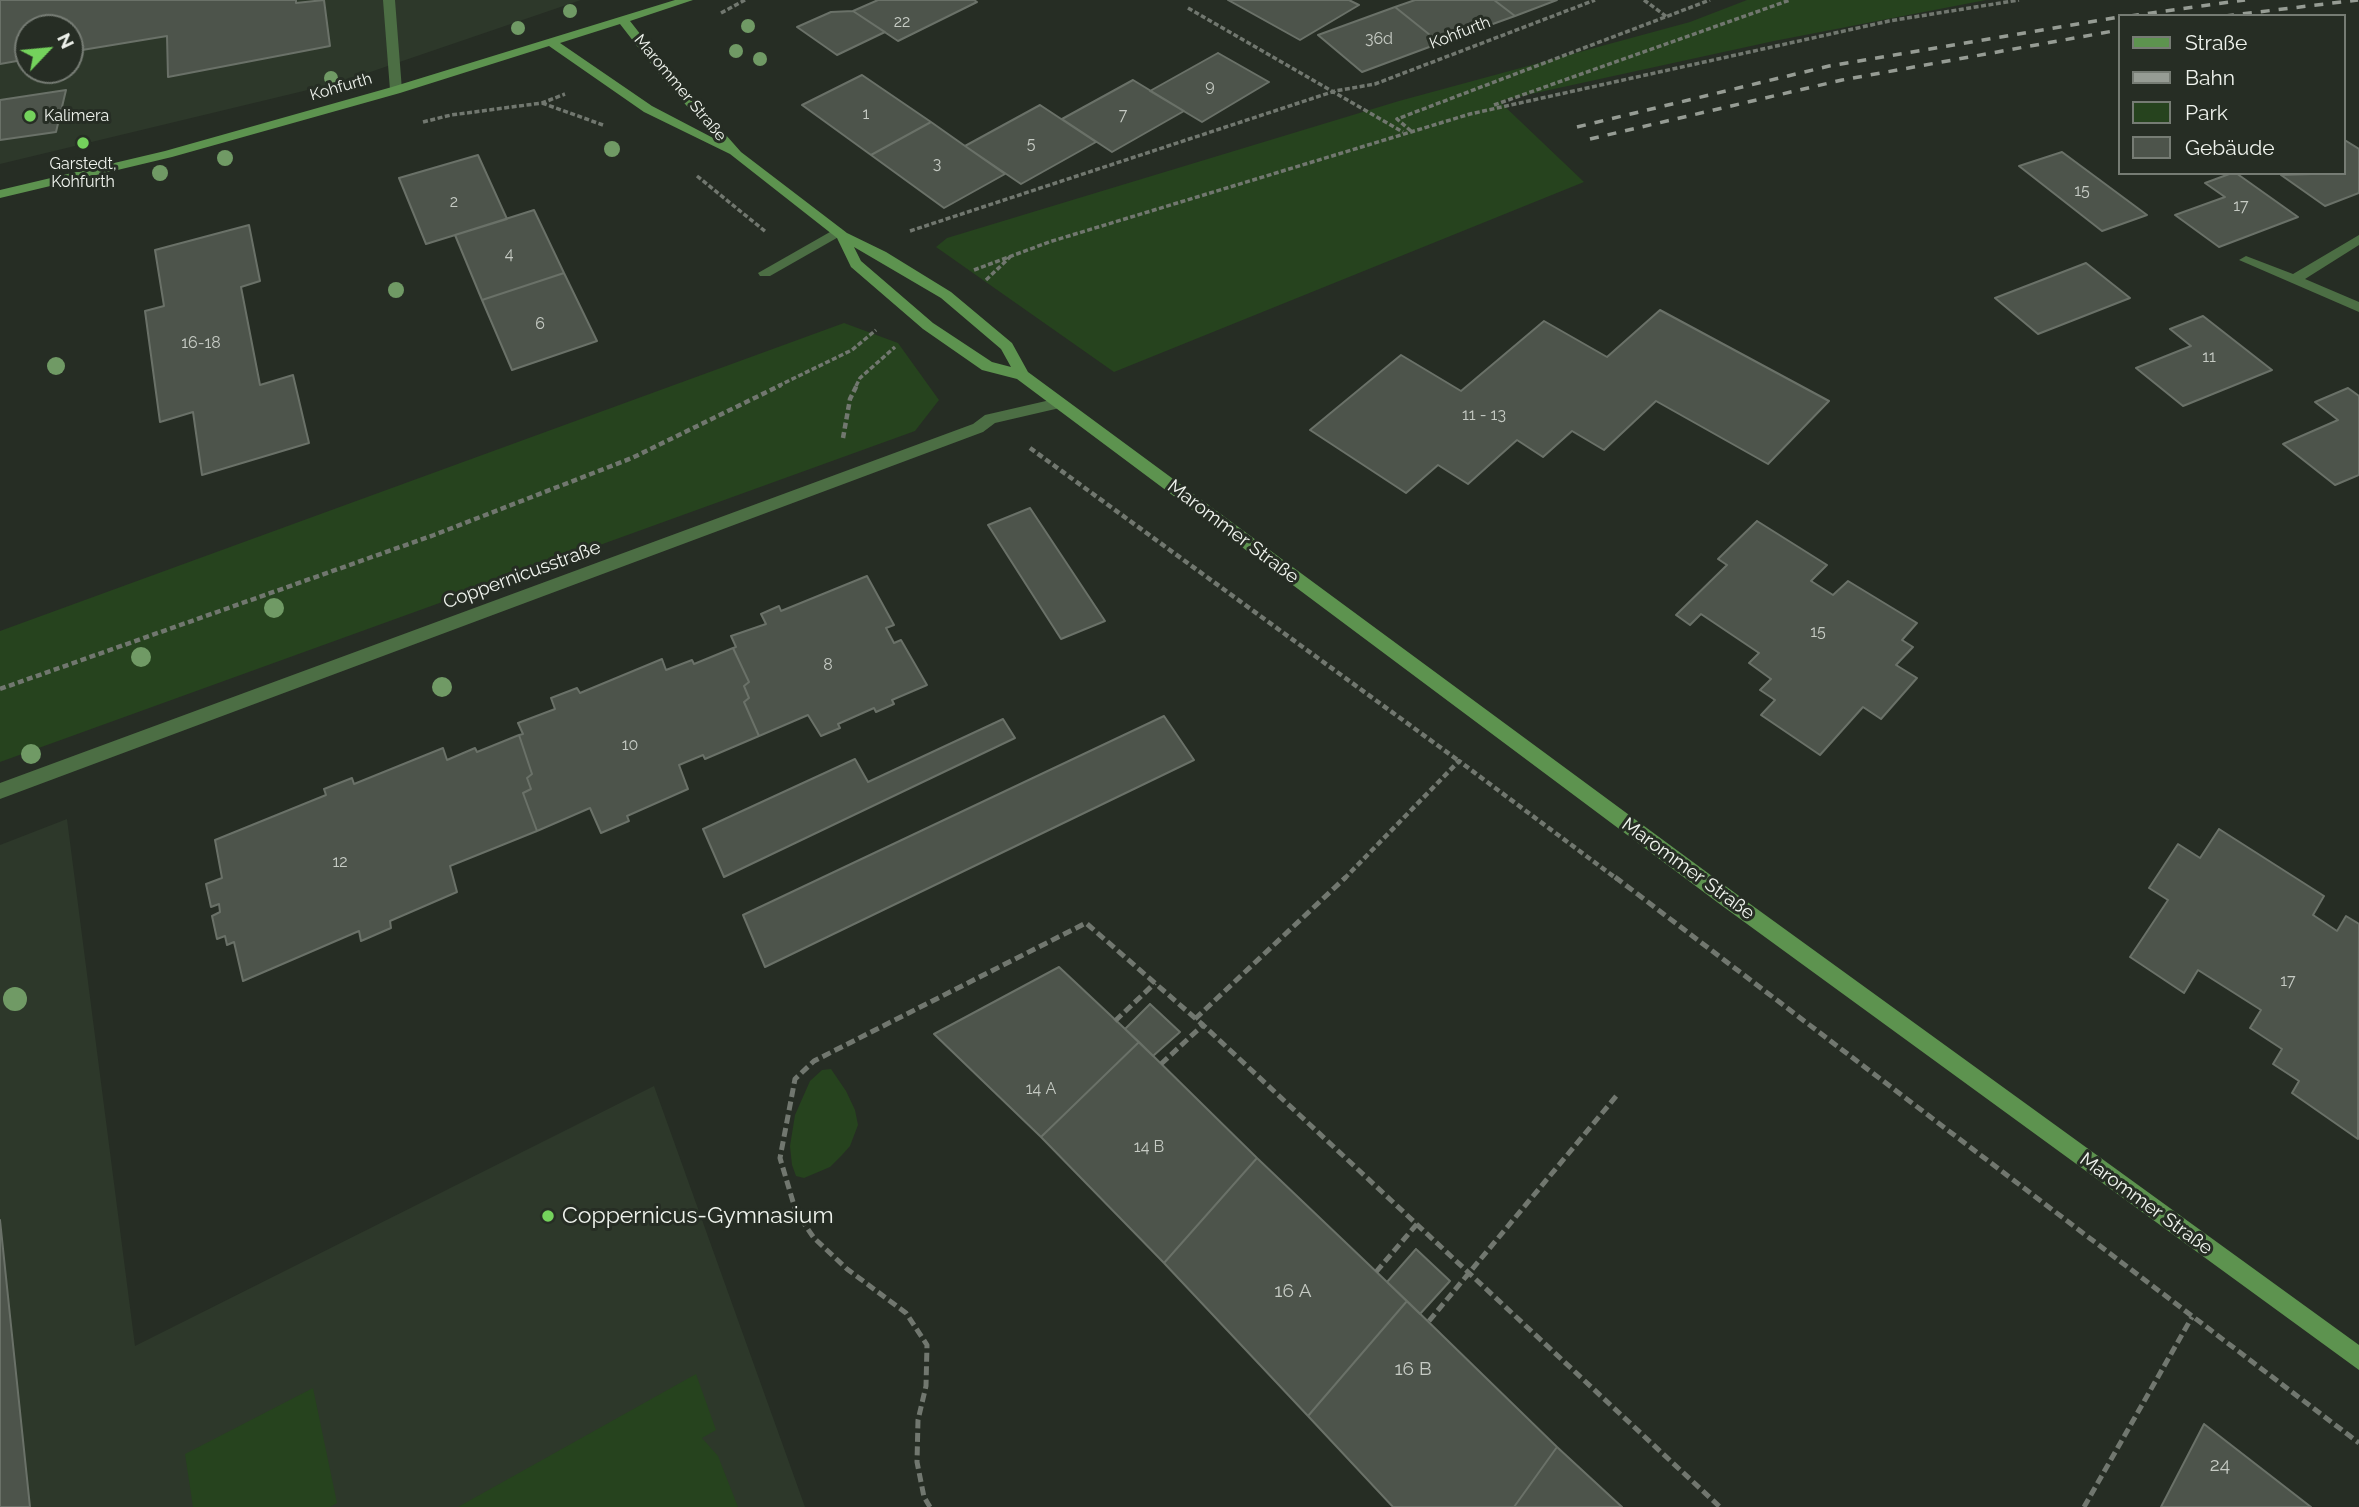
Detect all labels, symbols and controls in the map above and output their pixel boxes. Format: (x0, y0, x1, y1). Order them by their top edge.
house number: 22 (894, 12, 910, 32)
street label: Kohfurth (1427, 13, 1493, 53)
north arrow (14, 14, 84, 84)
legend (2118, 14, 2345, 175)
text: N (53, 29, 79, 52)
house number: 36d (1365, 29, 1393, 49)
text: Straße (2185, 30, 2247, 55)
street label: Marommer Straße (630, 31, 730, 145)
text: Bahn (2185, 65, 2235, 90)
street label: Kohfurth (308, 69, 374, 105)
house number: 9 (1205, 76, 1215, 96)
text: Park (2185, 100, 2228, 125)
house number: 1 (863, 104, 869, 124)
house number: 7 (1119, 105, 1127, 125)
place label: Kalimera (44, 106, 109, 126)
marker: Kalimera (22, 108, 38, 124)
house number: 5 (1027, 134, 1035, 154)
marker: Garstedt, Kohfurth (75, 135, 91, 151)
text: Gebäude (2185, 135, 2275, 160)
place label: Garstedt, Kohfurth (49, 154, 117, 192)
house number: 3 (933, 154, 941, 174)
house number: 15 (2074, 181, 2090, 201)
house number: 2 (450, 192, 458, 212)
house number: 17 (2233, 196, 2249, 216)
house number: 4 (505, 244, 513, 264)
house number: 6 (535, 314, 545, 334)
house number: 16-18 (181, 333, 221, 353)
house number: 11 (2202, 347, 2216, 367)
house number: 11 - 13 (1462, 405, 1506, 425)
street label: Marommer Straße (1163, 475, 1303, 589)
street label: Coppernicusstraße (440, 536, 604, 614)
house number: 15 (1810, 622, 1826, 642)
house number: 8 (823, 655, 833, 675)
house number: 10 (622, 735, 638, 755)
street label: Marommer Straße (1617, 813, 1759, 925)
house number: 12 (332, 852, 348, 872)
house number: 17 (2280, 971, 2296, 991)
house number: 14 A (1026, 1079, 1056, 1099)
house number: 14 B (1134, 1137, 1164, 1157)
street label: Marommer Straße (2075, 1148, 2217, 1260)
place label: Coppernicus-Gymnasium (562, 1202, 834, 1230)
marker: Coppernicus-Gymnasium (540, 1208, 556, 1224)
house number: 16 A (1274, 1280, 1312, 1302)
house number: 16 B (1394, 1358, 1432, 1380)
house number: 24 (2210, 1454, 2230, 1476)

